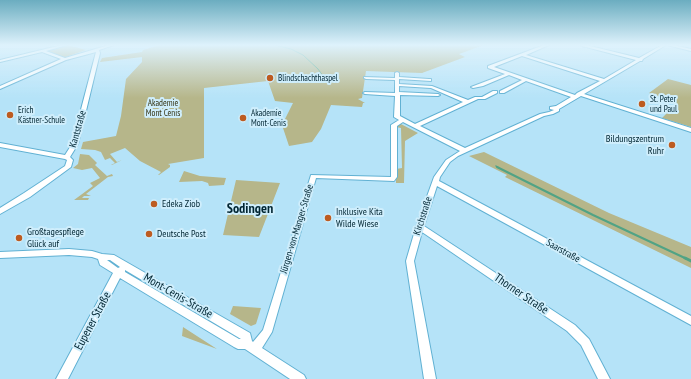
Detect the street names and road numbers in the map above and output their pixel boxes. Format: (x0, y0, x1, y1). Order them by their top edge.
street label: Kantstraße (67, 109, 89, 149)
street label: Jürgen-von-Manger-Straße (278, 183, 316, 275)
street label: Kirchstraße (411, 195, 435, 237)
street label: Saarstraße (544, 237, 582, 265)
street label: Mont-Cenis-Straße (141, 270, 215, 322)
street label: Thorner Straße (491, 271, 551, 317)
street label: Eupener Straße (72, 289, 114, 353)

